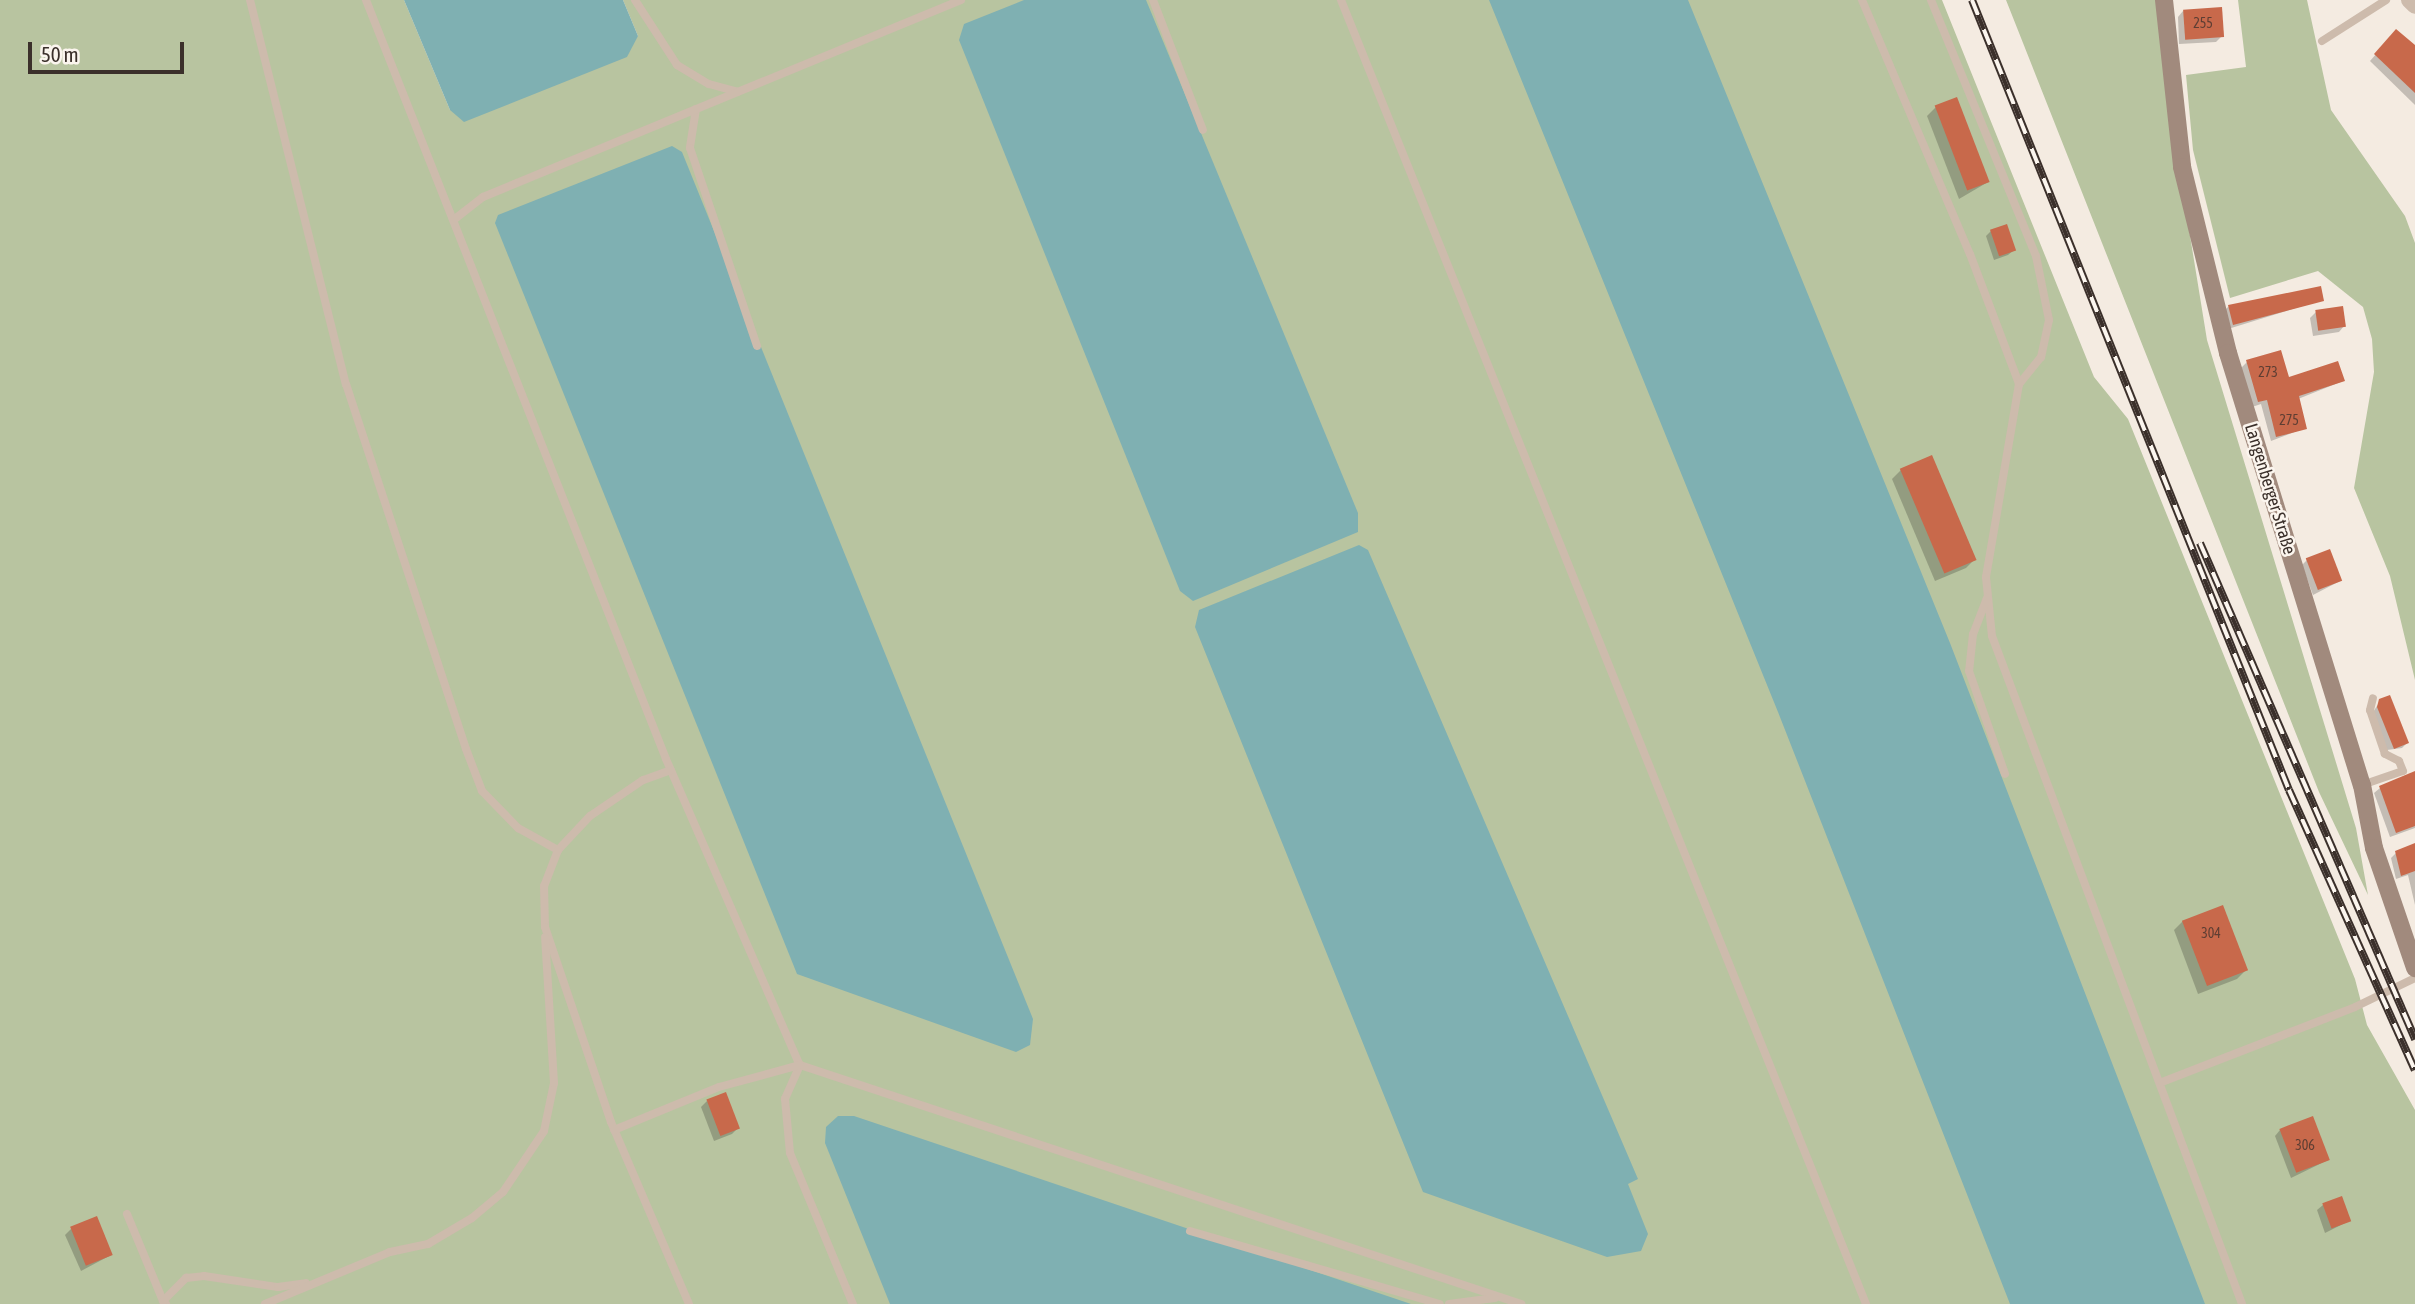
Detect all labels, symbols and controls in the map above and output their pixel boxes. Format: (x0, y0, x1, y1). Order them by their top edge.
house number: 255 (2193, 15, 2213, 31)
scale bar (32, 28, 187, 72)
text: 50 m (41, 42, 79, 66)
house number: 273 (2258, 364, 2278, 380)
house number: 275 (2279, 412, 2299, 428)
street label: Langenberger Straße (2240, 421, 2300, 557)
house number: 304 (2201, 925, 2221, 941)
house number: 306 (2295, 1137, 2315, 1153)

